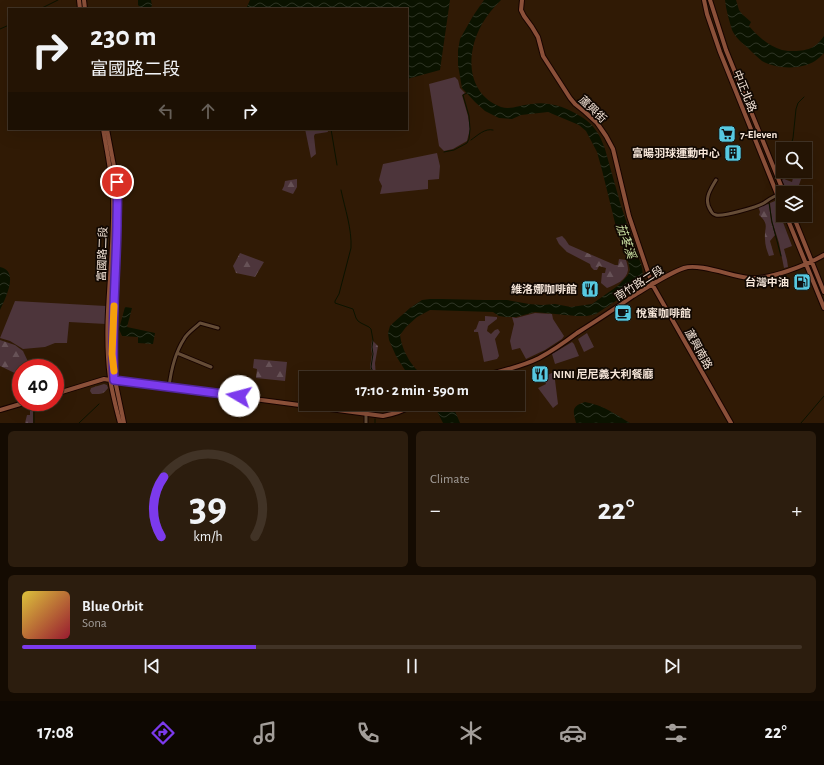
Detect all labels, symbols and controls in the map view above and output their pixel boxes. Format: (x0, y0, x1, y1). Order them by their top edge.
text: 230 m (90, 23, 157, 51)
icon: right (24, 24, 76, 76)
text: 富國路二段 (90, 61, 180, 79)
street label: 中正北路 (731, 68, 759, 114)
street label: 蘆興街 (577, 93, 609, 125)
icon: left (155, 100, 177, 122)
icon: ahead (197, 100, 219, 122)
icon: right (239, 100, 261, 122)
supermarket icon: 7-Eleven (717, 124, 737, 144)
place label: 7-Eleven (740, 129, 778, 140)
map controls (776, 142, 812, 222)
button: search (776, 142, 812, 178)
building icon: 富暘羽球運動中心 (723, 143, 743, 163)
place label: 富暘羽球運動中心 (632, 147, 720, 159)
pin (100, 165, 134, 199)
icon: arrive (106, 171, 128, 193)
button: layers (776, 186, 812, 222)
water label: 茄苳溪 (614, 222, 639, 262)
street label: 富國路二段 (95, 226, 109, 282)
street label: 南竹路二段 (612, 263, 666, 303)
fuel station icon: 台灣中油 (792, 272, 812, 292)
place label: 台灣中油 (745, 276, 789, 288)
restaurant icon: 維洛娜咖啡館 (580, 279, 600, 299)
place label: 維洛娜咖啡館 (511, 283, 577, 295)
cafe icon: 悅蜜咖啡館 (613, 303, 633, 323)
place label: 悅蜜咖啡館 (636, 307, 691, 319)
street label: 蘆興南路 (683, 327, 715, 371)
speed limit sign: 40 (12, 359, 64, 411)
restaurant icon: NINI 尼尼義大利餐廳 (530, 364, 550, 384)
place label: NINI 尼尼義大利餐廳 (553, 368, 653, 380)
position arrow (218, 375, 260, 417)
text: 17:10 · 2 min · 590 m (355, 383, 469, 398)
text: Climate (430, 473, 469, 486)
text: 39 (189, 487, 227, 528)
text: 22° (597, 495, 635, 525)
text: − (430, 499, 441, 521)
text: + (791, 499, 802, 521)
text: km/h (193, 530, 223, 544)
text: Blue Orbit (82, 599, 143, 614)
text: Sona (82, 617, 107, 630)
icon: previous (141, 655, 163, 677)
icon: pause (401, 655, 423, 677)
icon: next (661, 655, 683, 677)
icon: directions (149, 719, 177, 747)
icon: music (251, 719, 279, 747)
icon: phone (354, 719, 382, 747)
icon: climate (457, 719, 485, 747)
icon: car (559, 719, 587, 747)
icon: filters (662, 719, 690, 747)
text: 17:08 (37, 724, 74, 742)
text: 22° (764, 724, 787, 742)

